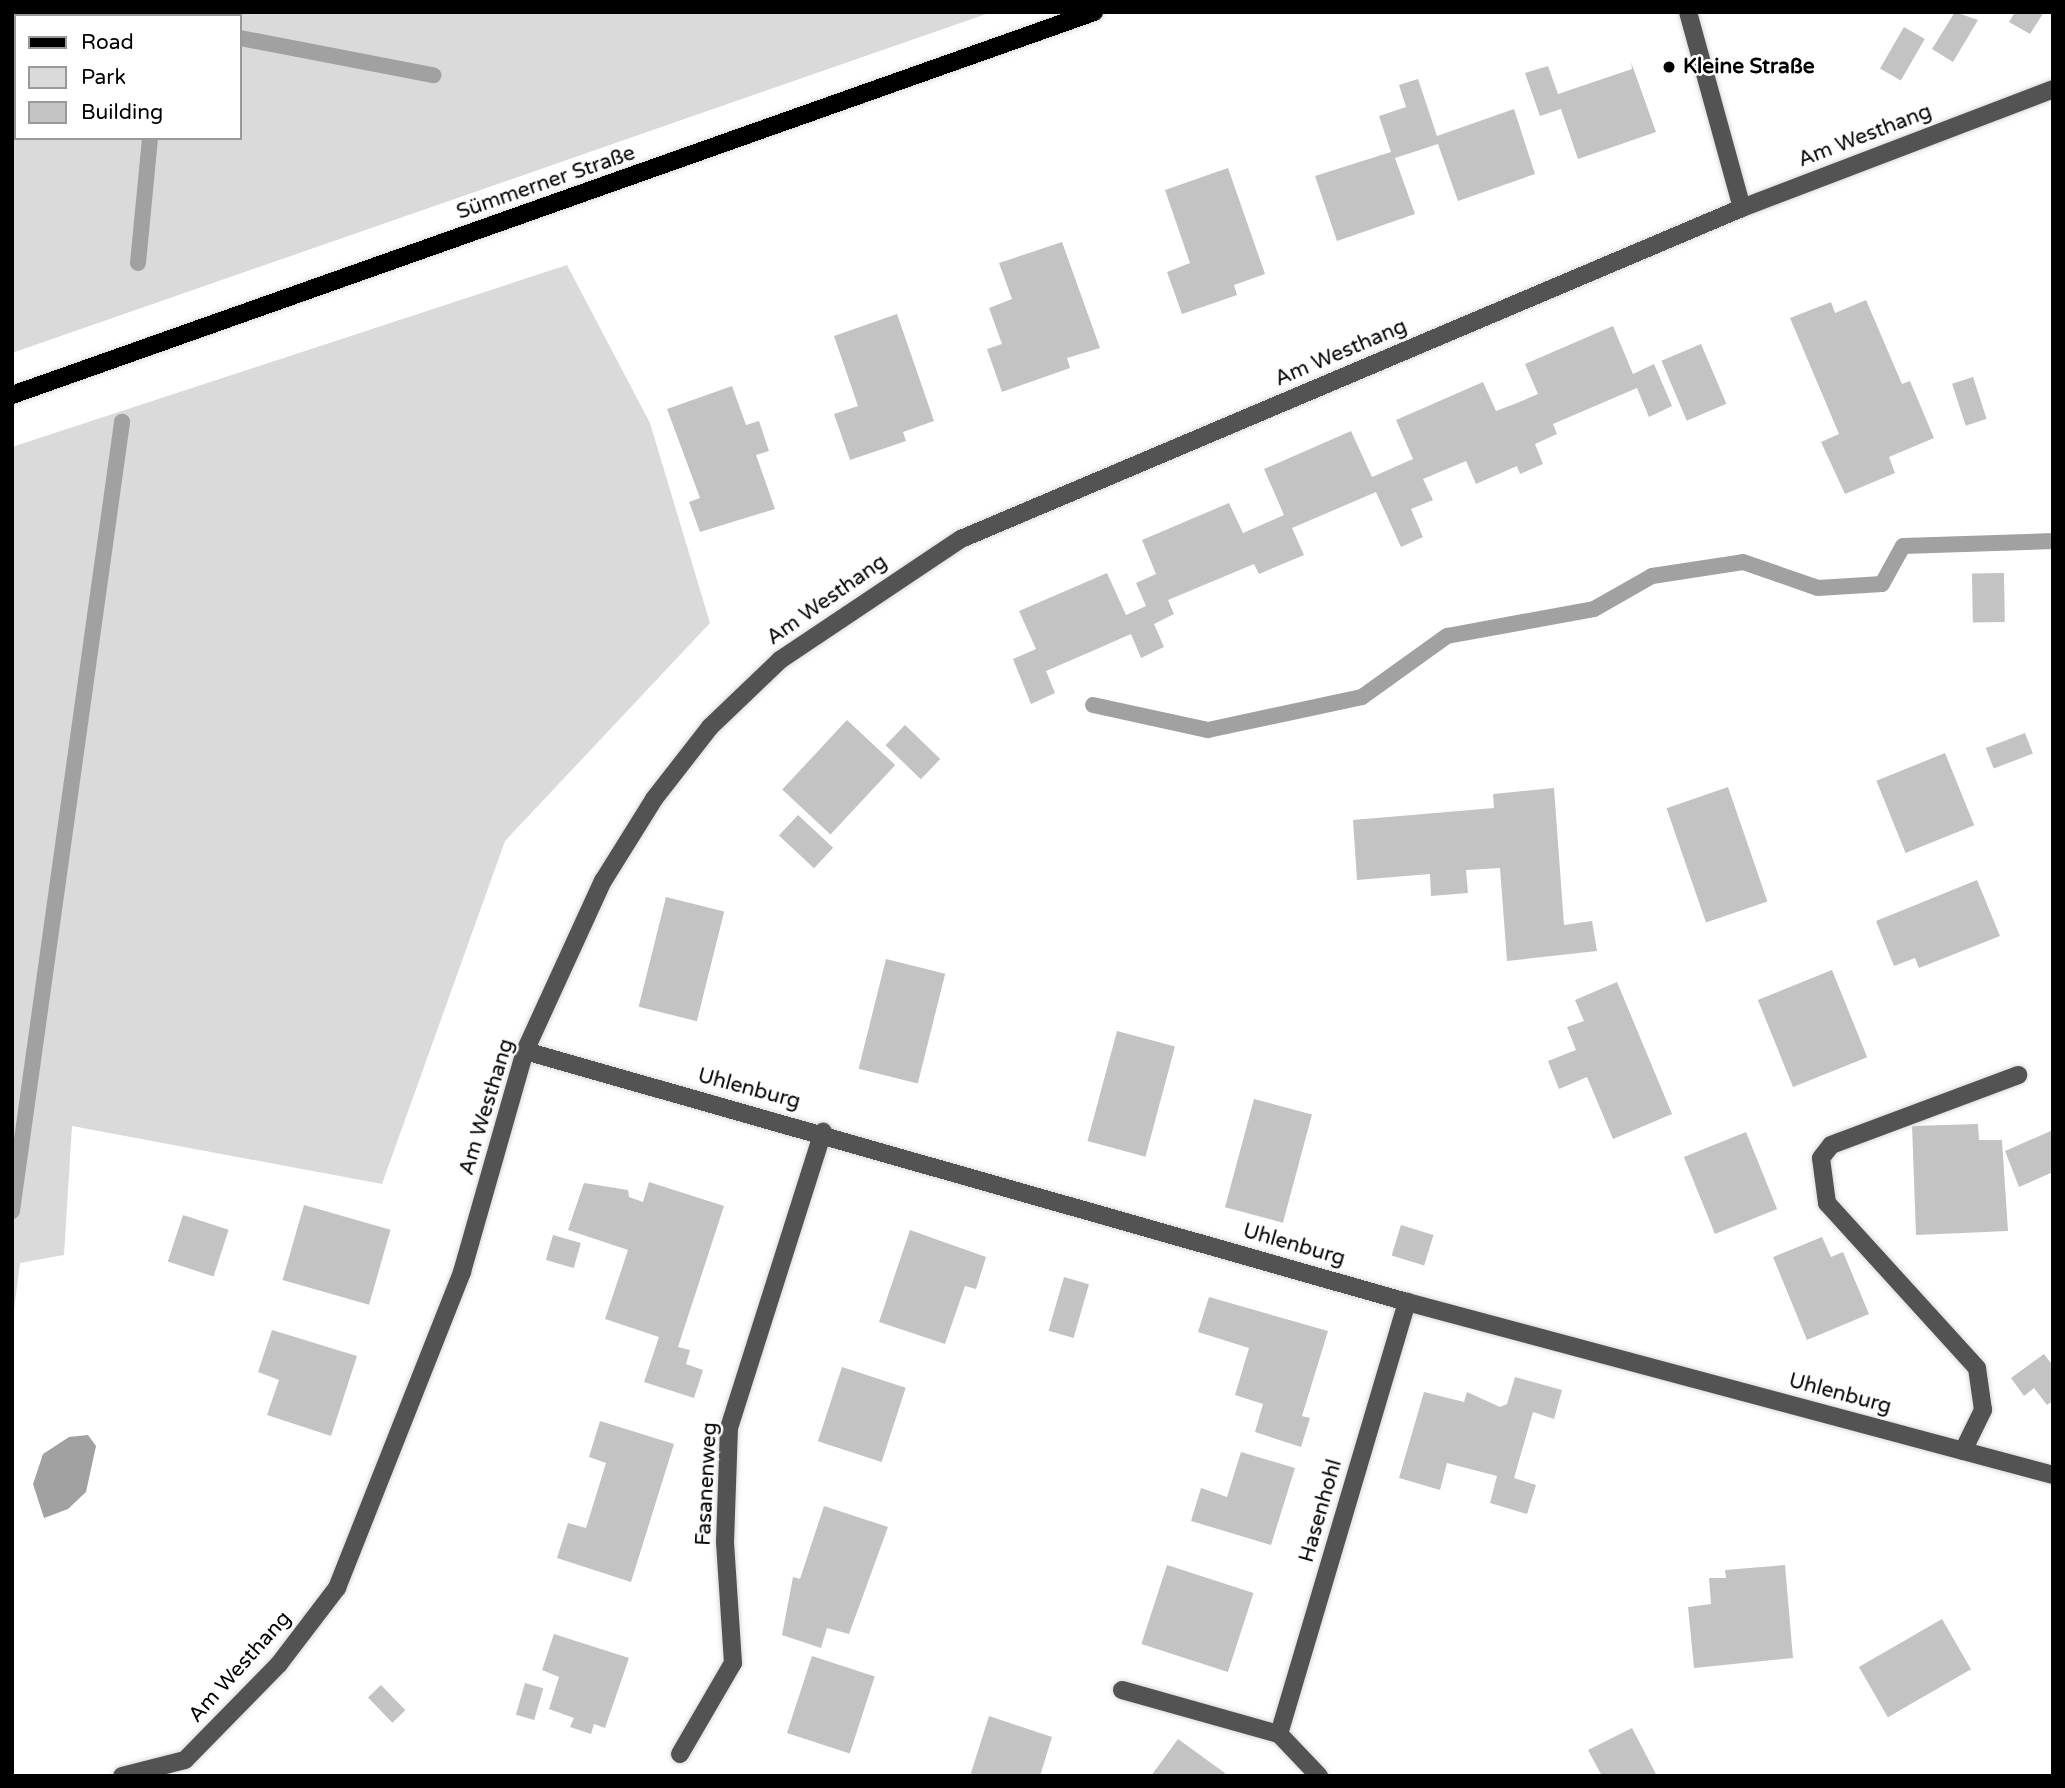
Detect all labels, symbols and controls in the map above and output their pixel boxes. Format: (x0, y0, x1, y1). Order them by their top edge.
legend (14, 14, 242, 140)
text: Road (81, 30, 134, 55)
place label: Kleine Straße (1683, 54, 1815, 80)
marker: Kleine Straße (1661, 59, 1677, 75)
text: Park (81, 65, 126, 90)
street label: Am Westhang (1795, 99, 1935, 173)
text: Building (81, 100, 163, 125)
street label: Sümmerner Straße (453, 141, 639, 225)
street label: Am Westhang (1271, 314, 1411, 392)
street label: Am Westhang (762, 549, 892, 651)
street label: Am Westhang (454, 1036, 520, 1178)
street label: Uhlenburg (695, 1063, 803, 1115)
street label: Uhlenburg (1240, 1218, 1348, 1272)
street label: Uhlenburg (1786, 1368, 1894, 1420)
street label: Fasanenweg (691, 1422, 723, 1546)
street label: Hasenhohl (1294, 1457, 1348, 1565)
street label: Am Westhang (183, 1606, 297, 1728)

